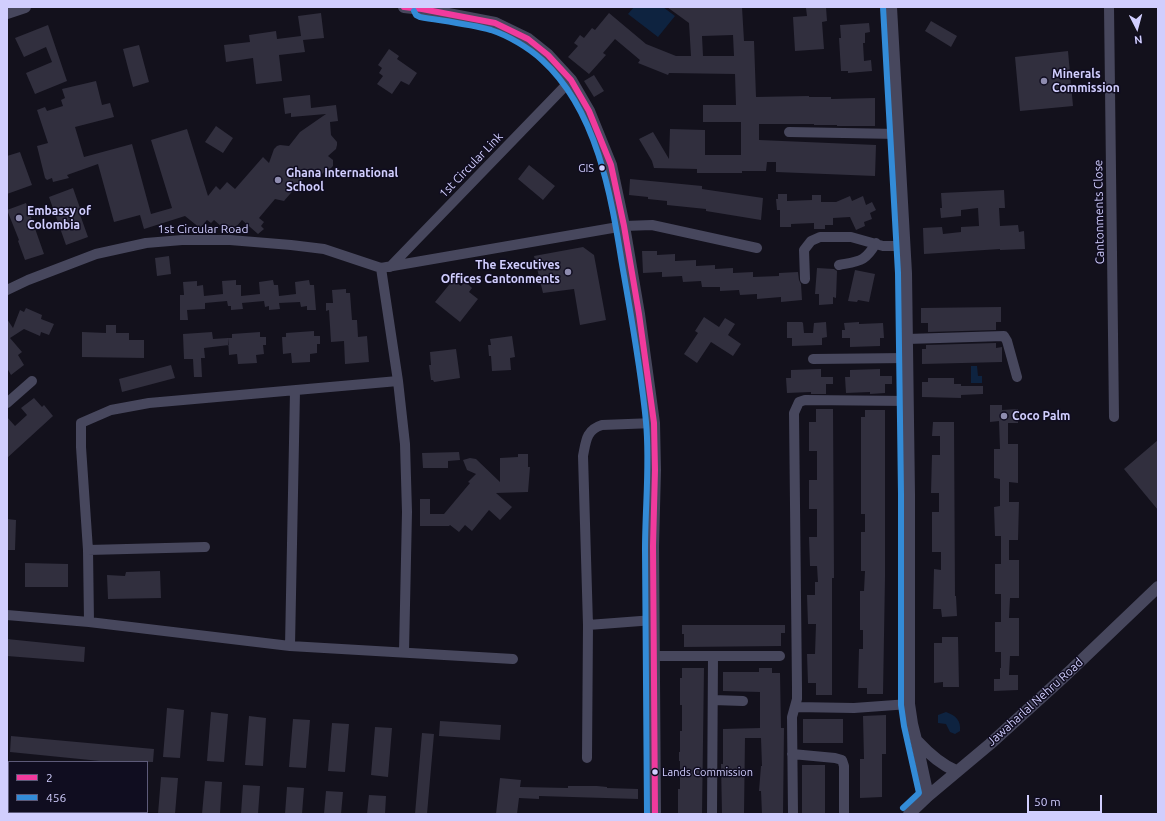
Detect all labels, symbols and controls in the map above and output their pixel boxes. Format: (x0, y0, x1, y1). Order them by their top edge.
north arrow (1117, 8, 1157, 48)
text: N (1134, 34, 1143, 46)
place label: Minerals Commission (1052, 67, 1120, 95)
marker: Minerals Commission (1039, 76, 1049, 86)
street label: 1st Circular Link (436, 129, 506, 201)
street label: Cantonments Close (1091, 159, 1107, 265)
place label: GIS (578, 161, 594, 175)
marker: GIS (597, 163, 607, 173)
place label: Ghana International School (286, 166, 398, 194)
marker: Ghana International School (273, 175, 283, 185)
place label: Embassy of Colombia (27, 204, 91, 232)
marker: Embassy of Colombia (14, 213, 24, 223)
street label: 1st Circular Road (158, 222, 248, 236)
place label: The Executives Offices Cantonments (441, 258, 560, 286)
marker: The Executives Offices Cantonments (563, 267, 573, 277)
place label: Coco Palm (1012, 409, 1070, 423)
marker: Coco Palm (999, 411, 1009, 421)
street label: Jawaharlal Nehru Road (984, 655, 1086, 749)
legend (8, 761, 148, 813)
place label: Lands Commission (662, 765, 753, 779)
marker: Lands Commission (650, 767, 660, 777)
text: 2 (46, 771, 53, 784)
scale bar (1029, 787, 1104, 813)
text: 456 (46, 791, 66, 804)
text: 50 m (1034, 795, 1061, 808)

